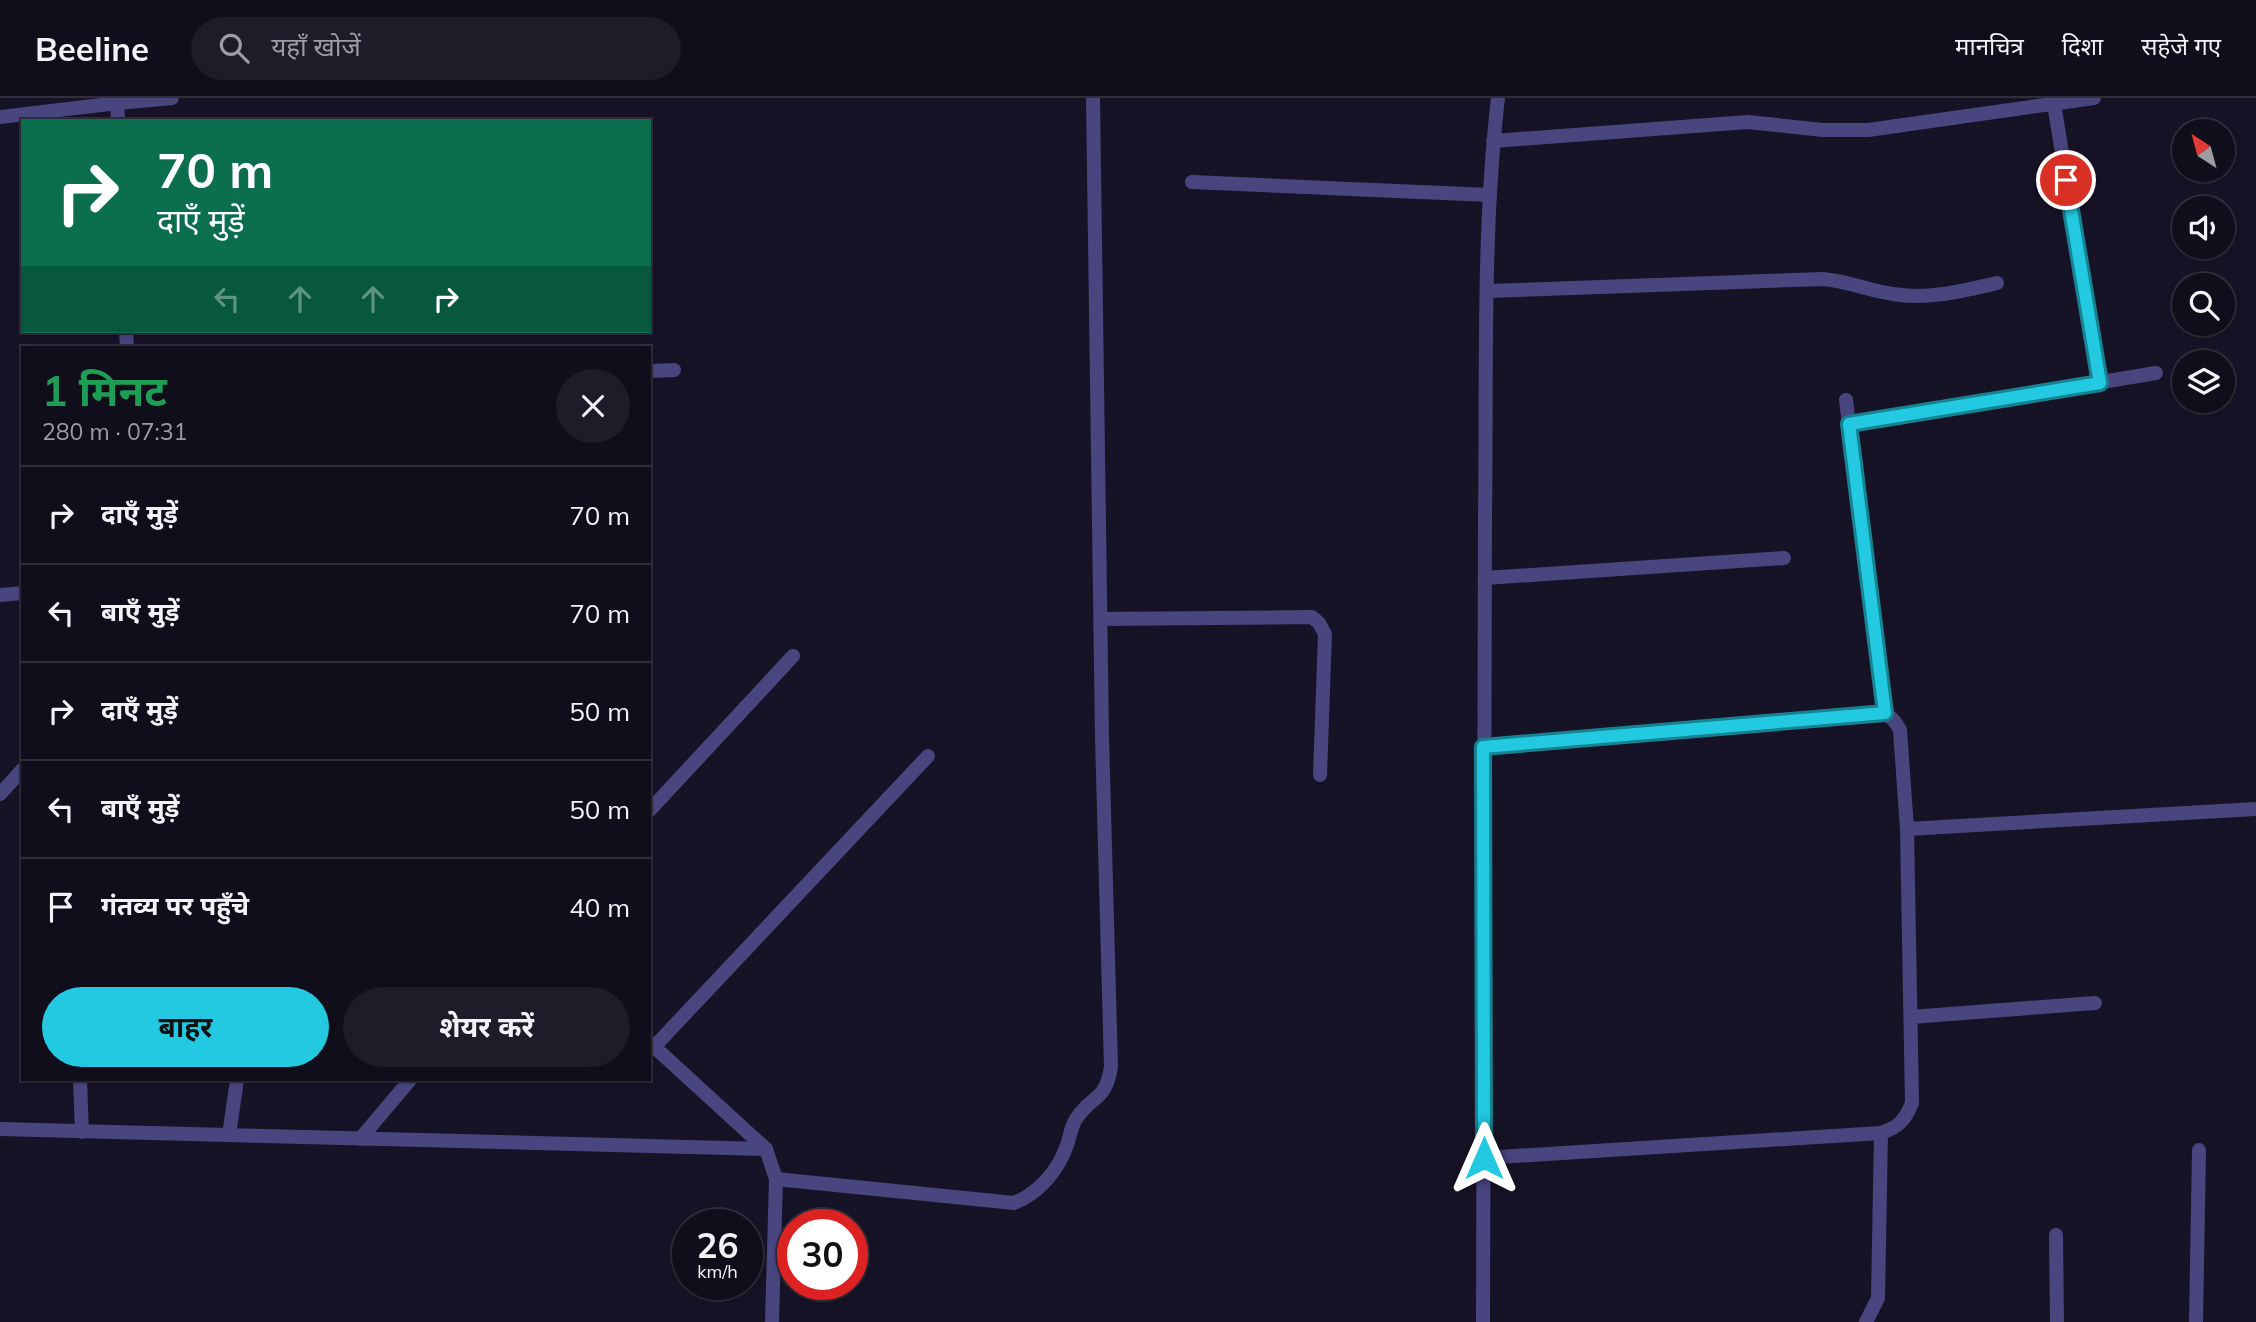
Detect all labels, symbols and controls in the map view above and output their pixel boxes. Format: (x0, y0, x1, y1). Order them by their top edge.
search box (191, 17, 681, 80)
text: Beeline (35, 28, 149, 69)
icon: search (215, 29, 253, 67)
text: यहाँ खोजें (271, 30, 361, 63)
text: मानचित्र (1955, 31, 2024, 61)
text: दिशा (2062, 31, 2103, 61)
text: सहेजे गए (2141, 31, 2221, 61)
north arrow (2172, 119, 2235, 182)
map controls (2172, 119, 2235, 413)
text: 70 m (157, 139, 273, 200)
icon: right (42, 147, 133, 238)
pin (2036, 150, 2096, 210)
icon: arrive (2047, 161, 2085, 199)
button: sound (2172, 196, 2235, 259)
text: दाएँ मुड़ें (157, 200, 245, 240)
button: search (2172, 273, 2235, 336)
icon: left (208, 280, 246, 318)
icon: ahead (281, 280, 319, 318)
icon: ahead (354, 280, 392, 318)
icon: right (427, 280, 465, 318)
button: layers (2172, 350, 2235, 413)
text: 1 मिनट (42, 364, 167, 417)
button: close (556, 369, 630, 443)
text: 280 m · 07:31 (42, 417, 187, 446)
icon: right (42, 496, 80, 534)
text: दाएँ मुड़ें (101, 497, 178, 530)
text: 70 m (569, 499, 630, 532)
icon: left (42, 594, 80, 632)
text: बाएँ मुड़ें (101, 595, 179, 628)
text: 70 m (569, 597, 630, 630)
icon: right (42, 692, 80, 730)
text: दाएँ मुड़ें (101, 693, 178, 726)
text: 50 m (569, 695, 630, 728)
icon: left (42, 790, 80, 828)
text: बाएँ मुड़ें (101, 791, 179, 824)
text: 50 m (569, 793, 630, 826)
icon: arrive (42, 888, 80, 926)
text: गंतव्य पर पहुँचे (101, 889, 249, 922)
text: 40 m (569, 891, 630, 924)
button: बाहर (42, 987, 329, 1067)
button: शेयर करें (343, 987, 630, 1067)
position arrow (1447, 1121, 1521, 1195)
speed limit sign: 30 (777, 1209, 868, 1300)
text: 26 (696, 1223, 739, 1267)
text: km/h (697, 1260, 738, 1283)

